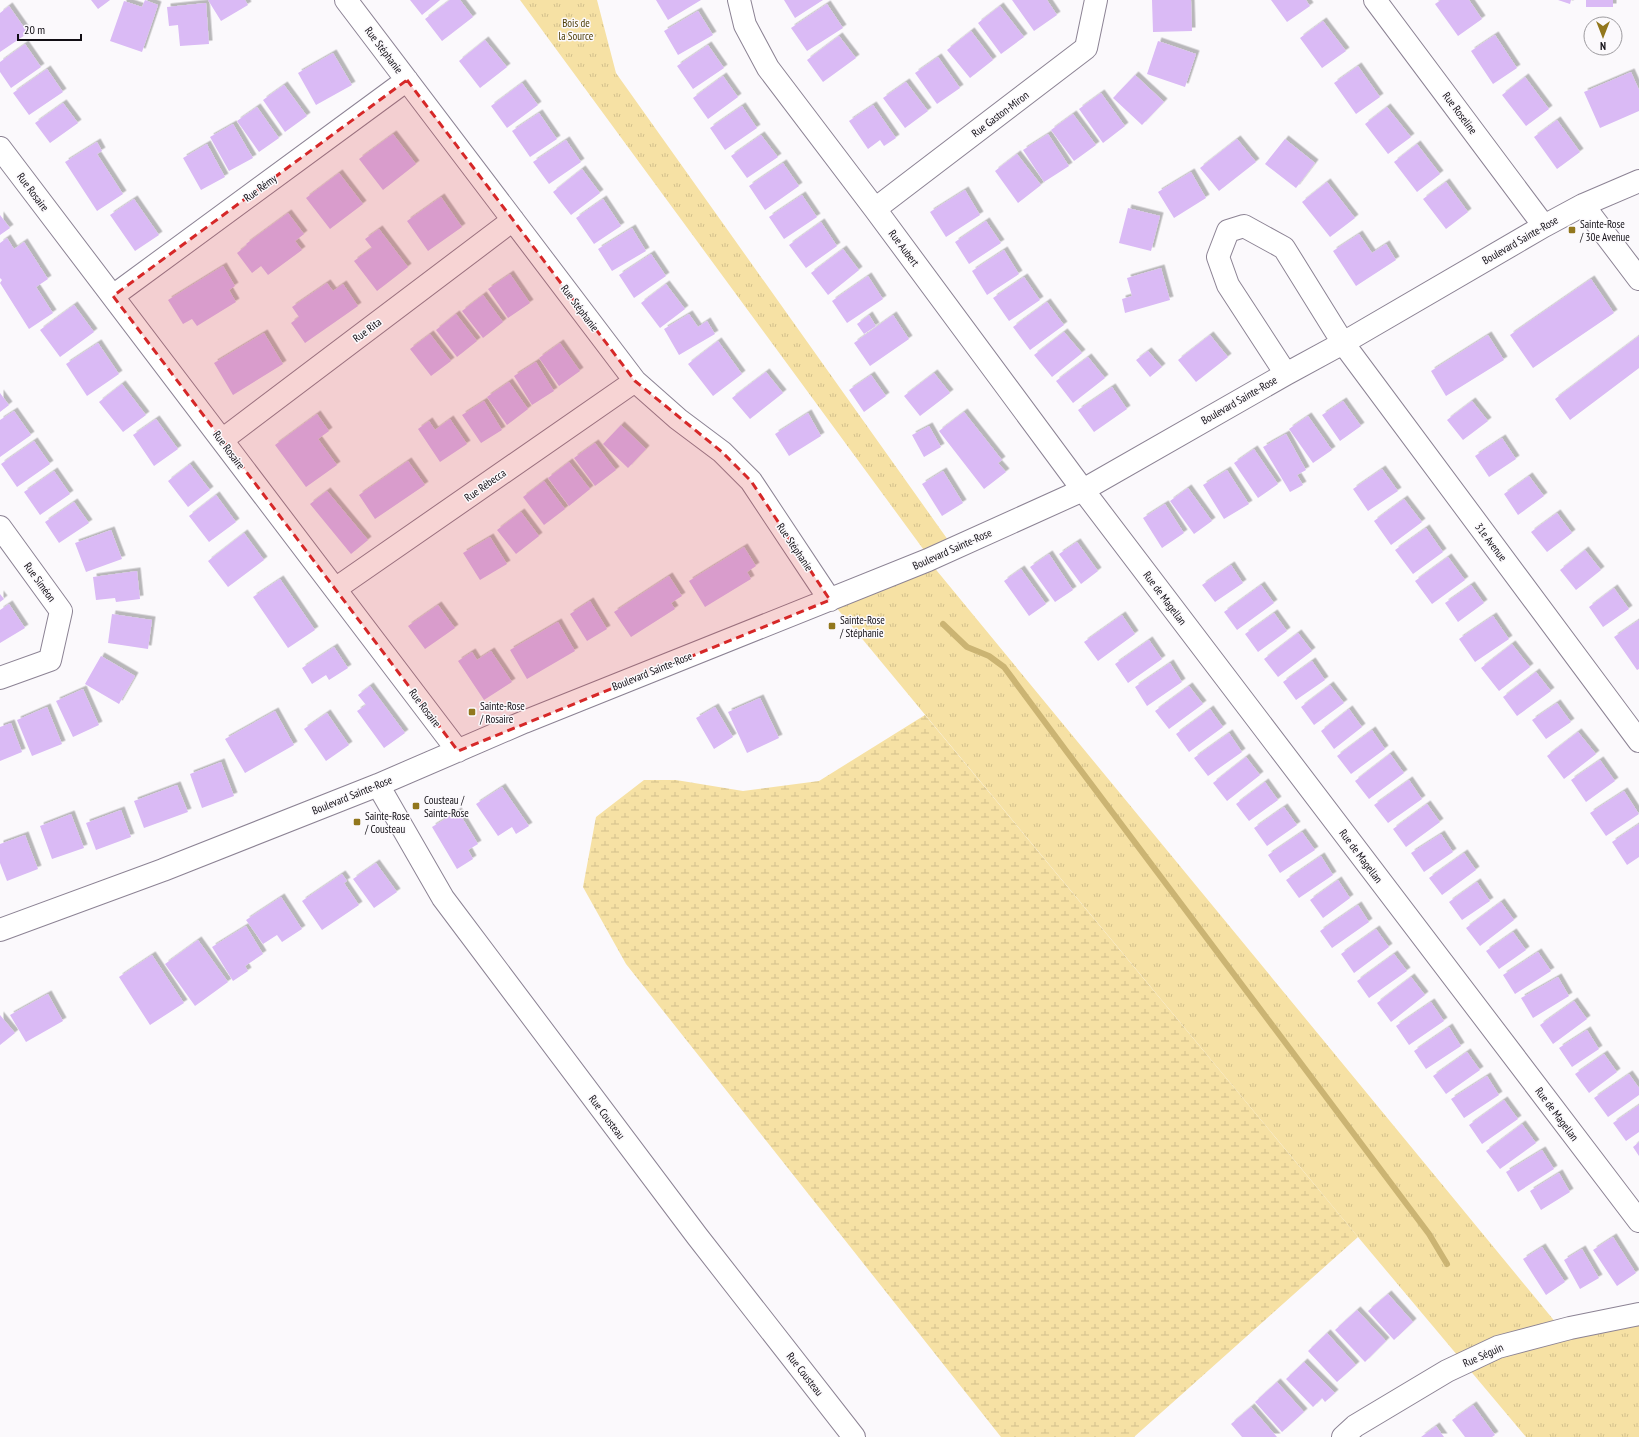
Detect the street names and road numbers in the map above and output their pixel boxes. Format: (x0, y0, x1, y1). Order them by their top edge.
street label: Rue Stéphanie (362, 24, 406, 76)
street label: Rue Gaston-Miron (969, 88, 1032, 140)
street label: Rue Roseline (1440, 89, 1481, 137)
street label: Rue Rosaire (14, 170, 52, 214)
street label: Rue Rémy (241, 171, 280, 205)
street label: Boulevard Sainte-Rose (1480, 212, 1561, 267)
street label: Rue Aubert (886, 227, 922, 269)
street label: Rue Stéphanie (558, 282, 602, 334)
street label: Rue Rita (350, 315, 384, 345)
street label: Boulevard Sainte-Rose (1199, 372, 1280, 427)
street label: Rue Rosaire (210, 428, 248, 472)
street label: Rue Rébecca (461, 466, 509, 504)
street label: Rue Stéphanie (774, 520, 816, 574)
street label: 31e Avenue (1472, 520, 1510, 564)
street label: Boulevard Sainte-Rose (910, 525, 994, 573)
street label: Rue Siméon (21, 560, 59, 605)
street label: Rue de Magellan (1140, 568, 1190, 628)
street label: Boulevard Sainte-Rose (610, 648, 695, 693)
street label: Rue Rosaire (406, 686, 444, 730)
street label: Boulevard Sainte-Rose (310, 772, 395, 817)
street label: Rue de Magellan (1336, 826, 1386, 886)
street label: Rue de Magellan (1532, 1084, 1582, 1144)
street label: Rue Cousteau (586, 1092, 628, 1142)
street label: Rue Séguin (1461, 1340, 1506, 1370)
street label: Rue Cousteau (784, 1349, 827, 1399)

